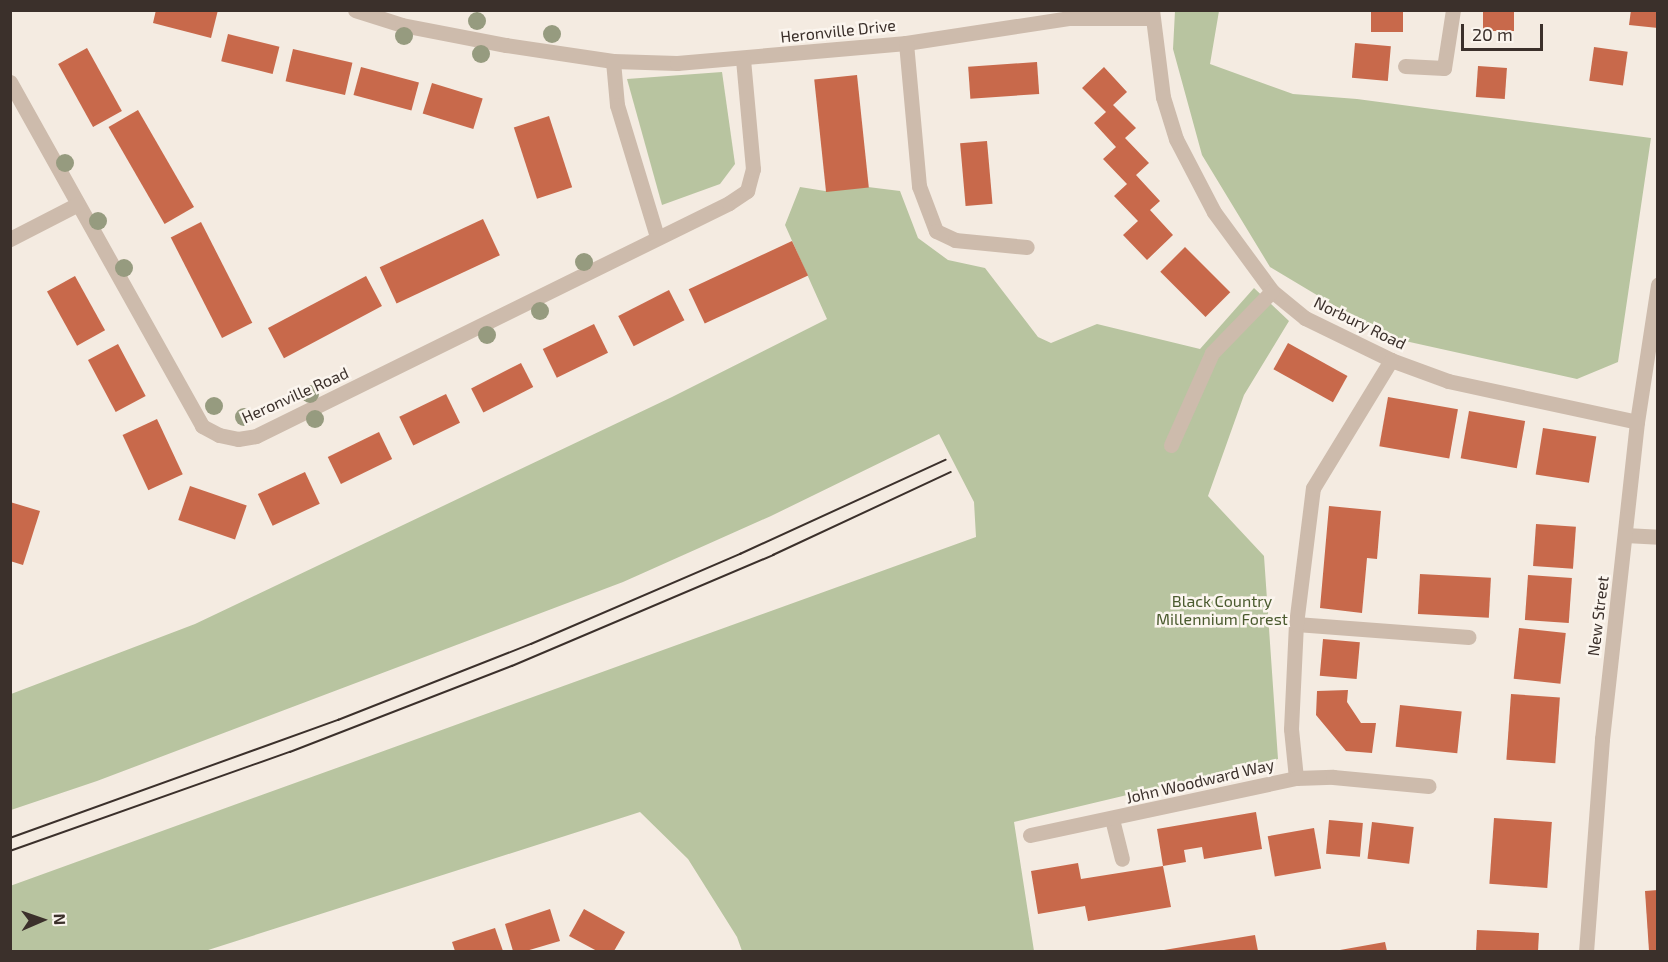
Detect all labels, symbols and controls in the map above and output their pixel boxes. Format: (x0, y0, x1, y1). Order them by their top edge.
scale bar (1464, 12, 1546, 50)
street label: Heronville Drive (779, 15, 897, 47)
text: 20 m (1472, 23, 1513, 45)
street label: Norbury Road (1311, 292, 1409, 354)
street label: Heronville Road (239, 363, 351, 427)
street label: New Street (1584, 575, 1612, 657)
park label: Black Country Millennium Forest (1156, 591, 1288, 629)
street label: John Woodward Way (1124, 755, 1276, 807)
north arrow (12, 890, 72, 950)
text: N (51, 913, 70, 925)

